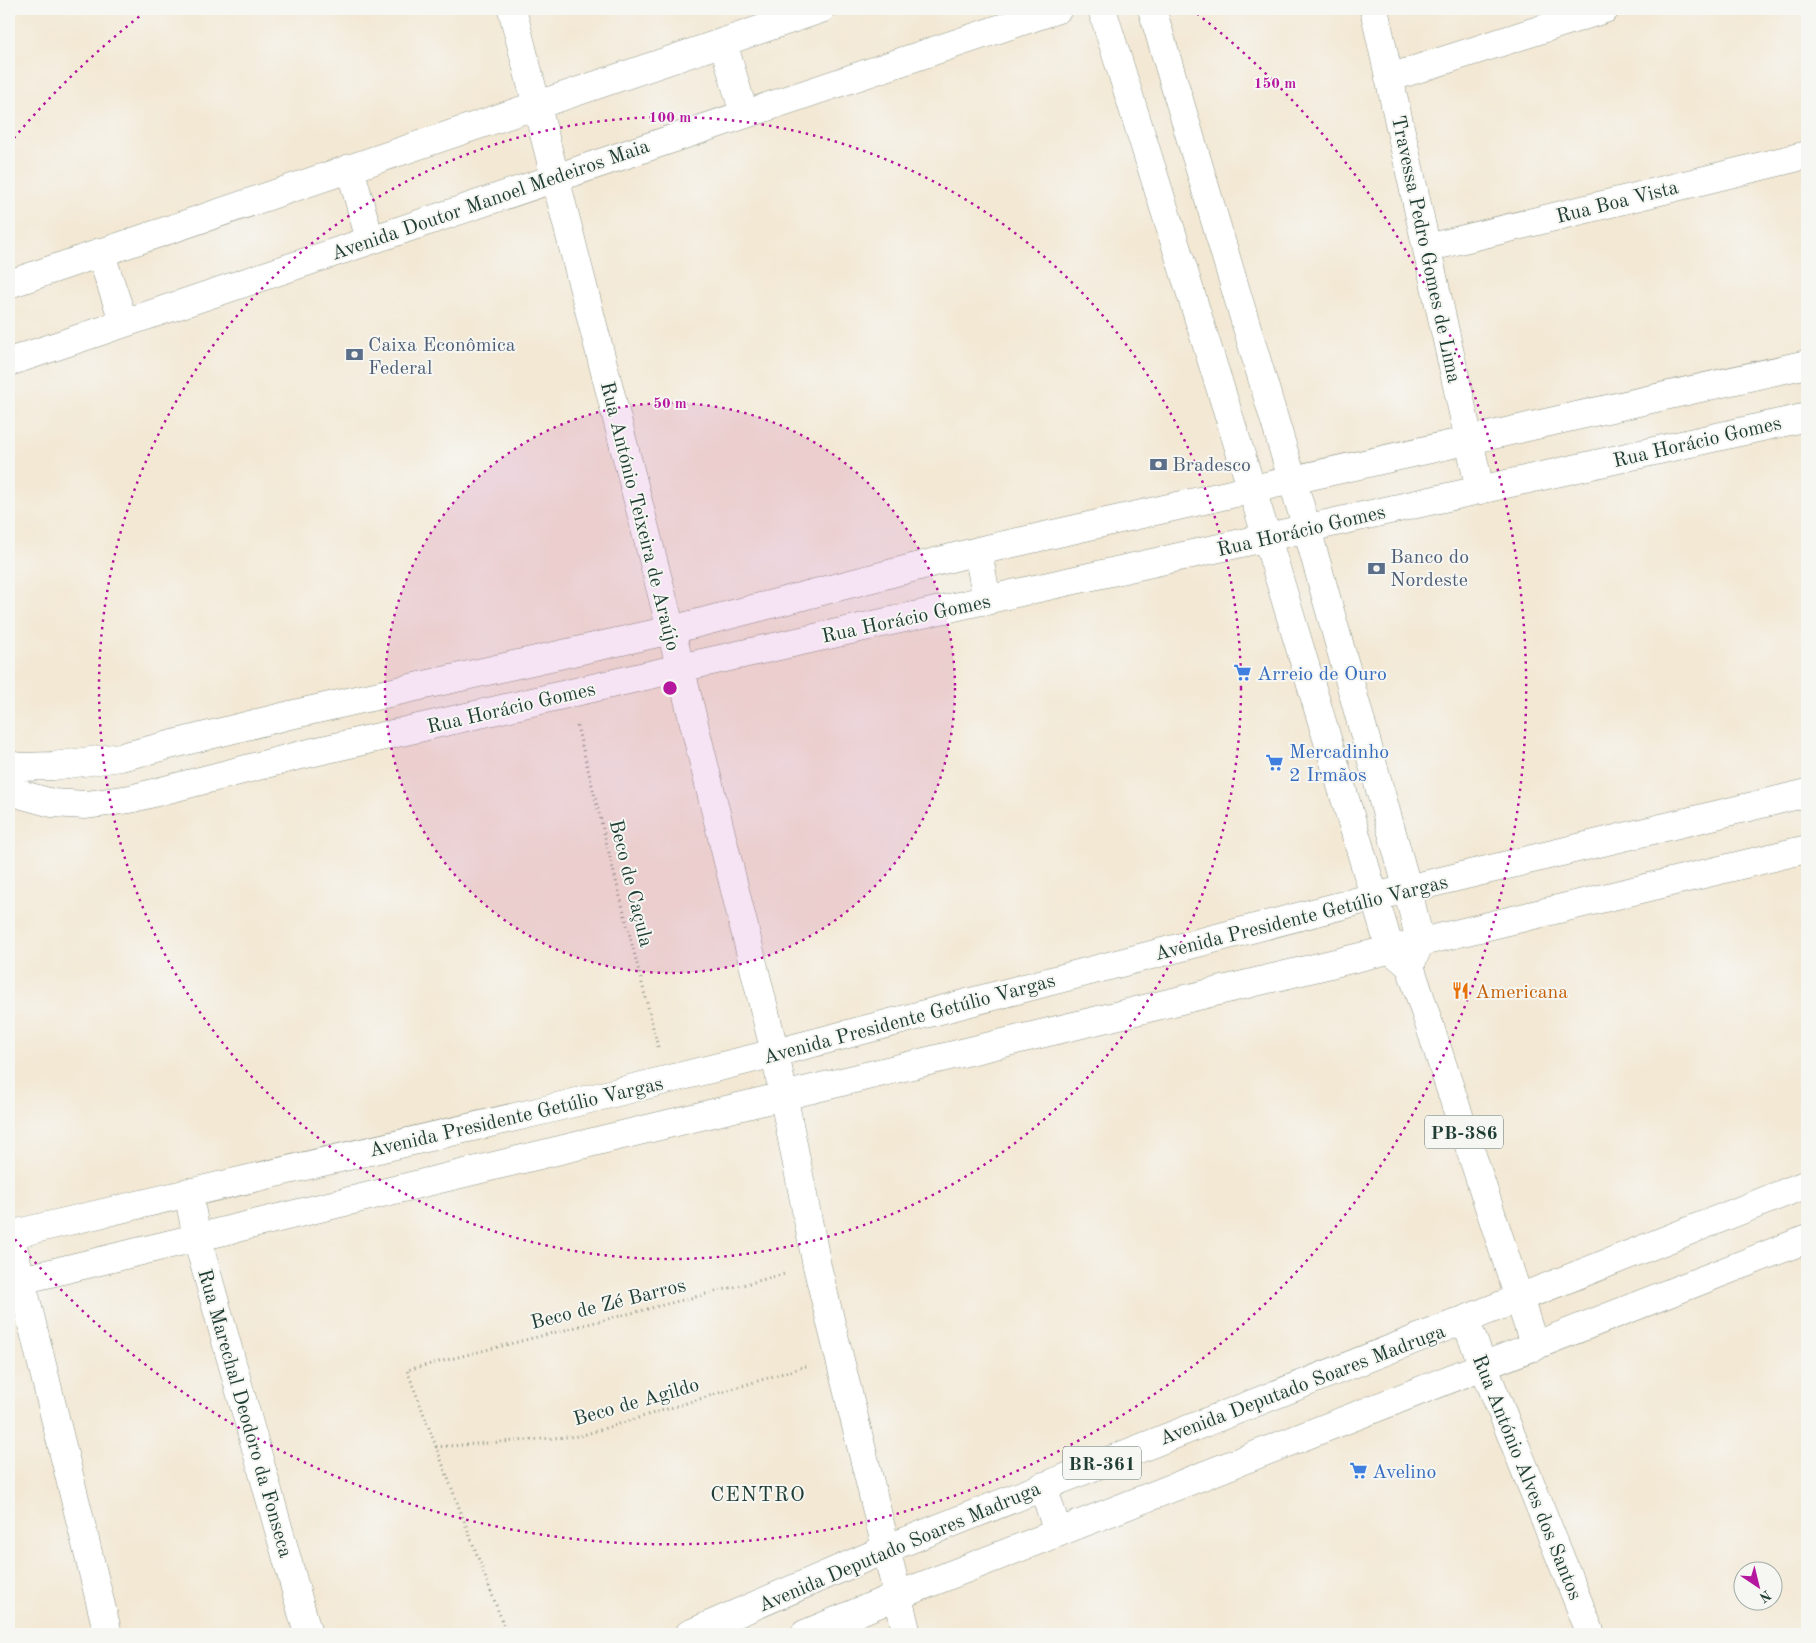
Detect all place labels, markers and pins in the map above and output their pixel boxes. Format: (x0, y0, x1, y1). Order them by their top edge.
place label: Caixa Econômica Federal (368, 336, 516, 379)
bank icon: Caixa Econômica Federal (344, 345, 364, 365)
bank icon: Bradesco (1148, 454, 1168, 474)
place label: Bradesco (1172, 456, 1251, 476)
place label: Banco do Nordeste (1390, 548, 1469, 591)
bank icon: Banco do Nordeste (1366, 558, 1386, 578)
supermarket icon: Arreio de Ouro (1233, 663, 1253, 683)
place label: Arreio de Ouro (1257, 665, 1387, 685)
centre of rings (661, 679, 679, 697)
place label: Mercadinho 2 Irmãos (1289, 743, 1389, 786)
supermarket icon: Mercadinho 2 Irmãos (1265, 753, 1285, 773)
restaurant icon: Americana (1451, 981, 1471, 1001)
place label: Americana (1475, 983, 1568, 1003)
supermarket icon: Avelino (1348, 1461, 1368, 1481)
place label: Avelino (1372, 1463, 1436, 1483)

